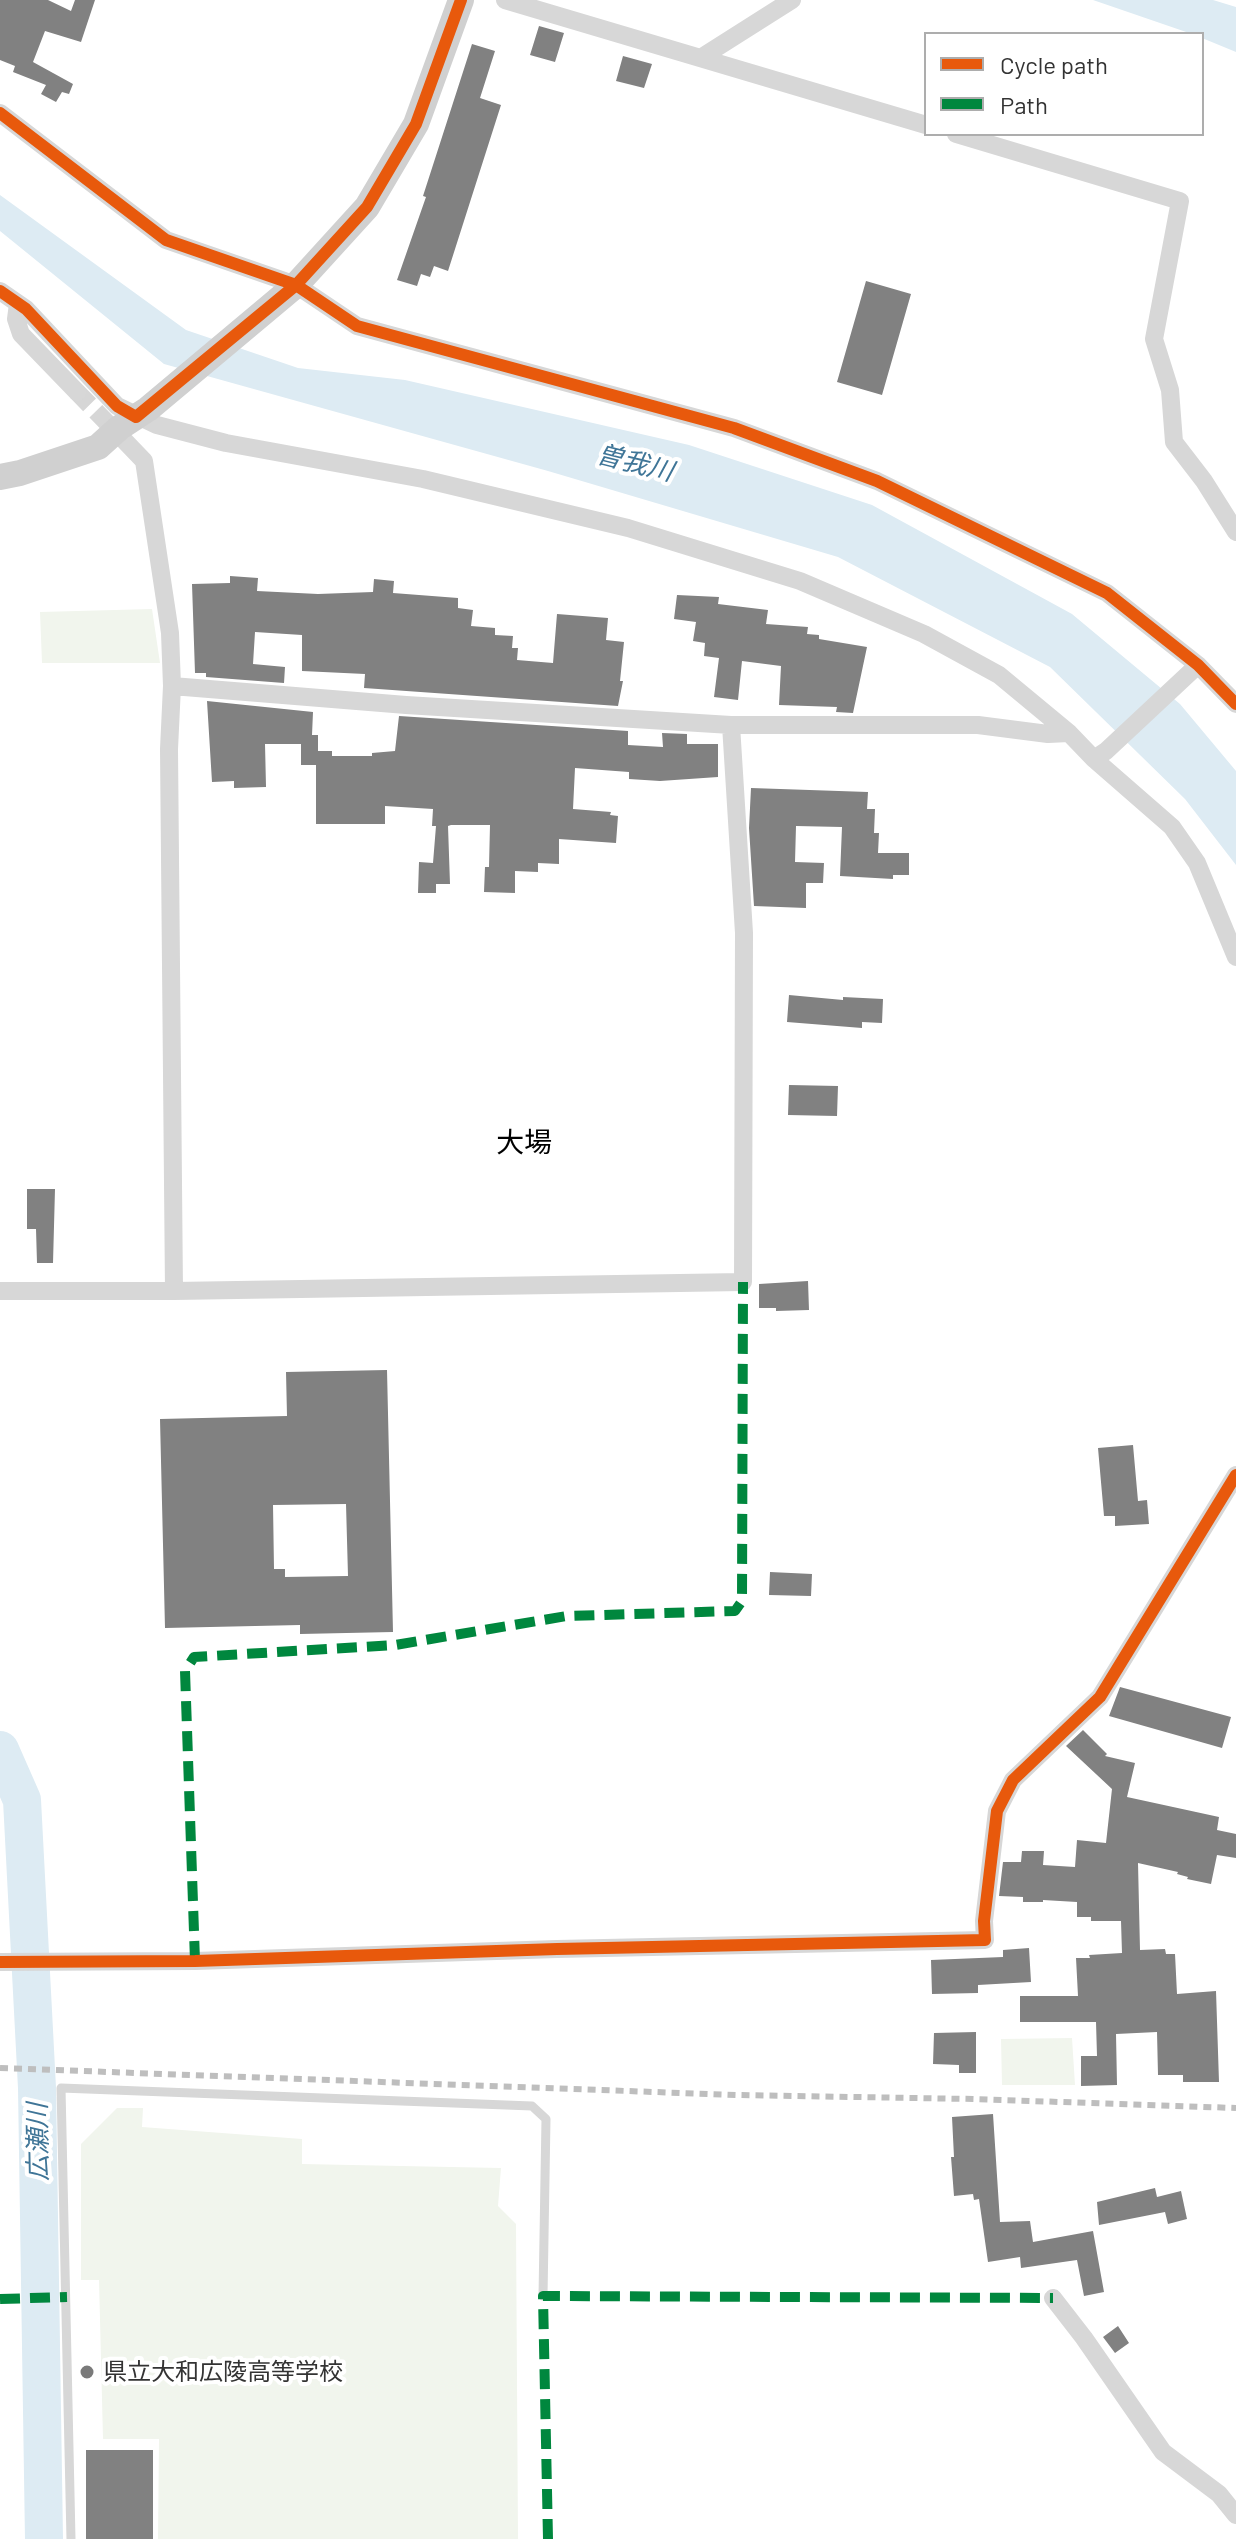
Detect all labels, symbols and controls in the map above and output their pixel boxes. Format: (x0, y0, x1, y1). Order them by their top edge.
legend (924, 32, 1204, 136)
text: Cycle path (1000, 50, 1108, 79)
text: Path (1000, 90, 1048, 119)
water label: 曽我川 (593, 438, 677, 488)
district label: 大場 (496, 1126, 552, 1160)
water label: 広瀬川 (22, 2103, 54, 2181)
place label: 県立大和広陵高等学校 (103, 2358, 343, 2386)
marker: 県立大和広陵高等学校 (78, 2363, 96, 2381)

